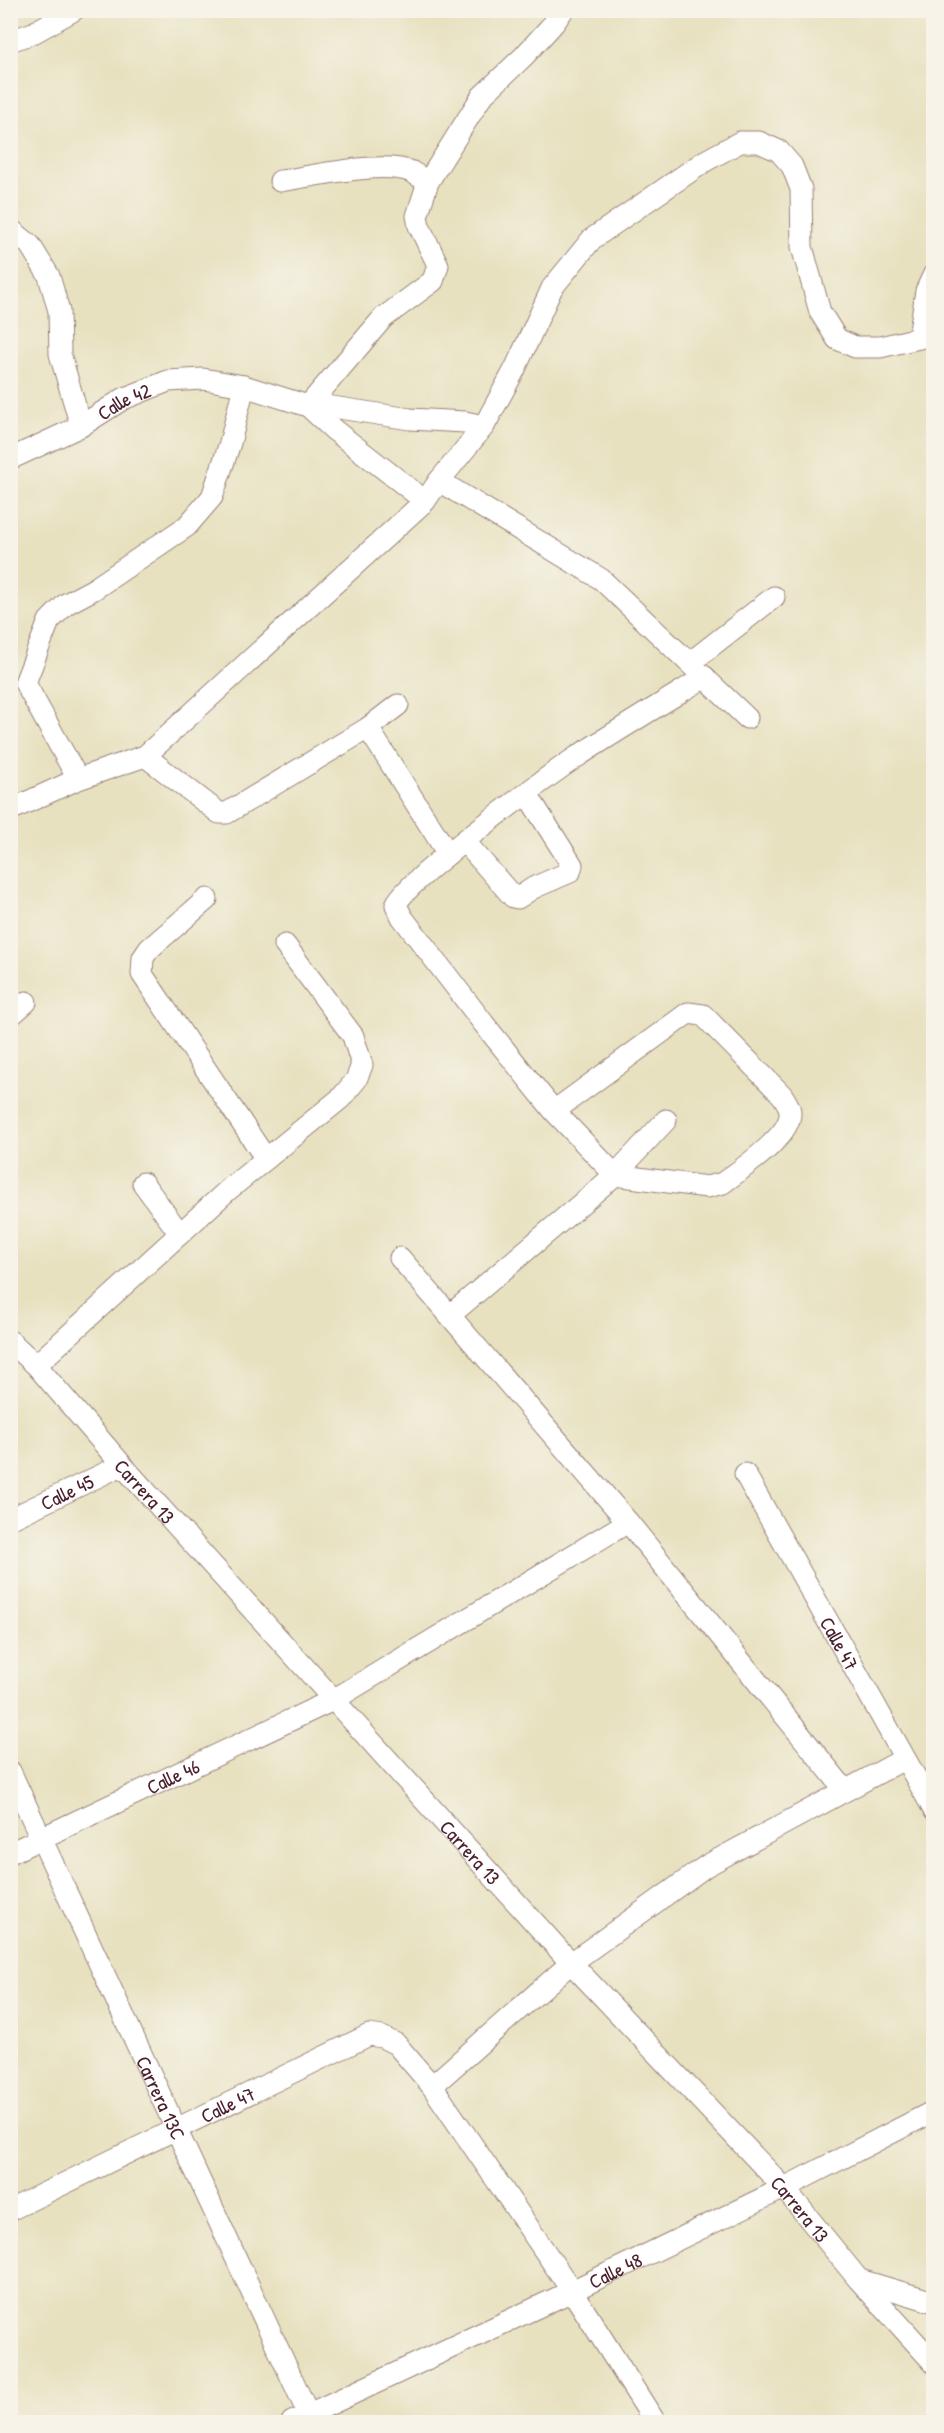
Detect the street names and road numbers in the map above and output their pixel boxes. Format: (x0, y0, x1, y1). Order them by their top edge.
street label: Calle 42 (92, 376, 155, 426)
street label: Carrera 13 (109, 1453, 182, 1529)
street label: Calle 45 (36, 1467, 98, 1516)
street label: Calle 47 (814, 1611, 866, 1675)
street label: Calle 46 (142, 1752, 204, 1800)
street label: Carrera 13 (434, 1814, 507, 1890)
street label: Carrera 13C (130, 2051, 193, 2144)
street label: Calle 47 (196, 2079, 259, 2129)
street label: Carrera 13 (765, 2169, 836, 2247)
street label: Calle 48 (584, 2246, 646, 2295)

